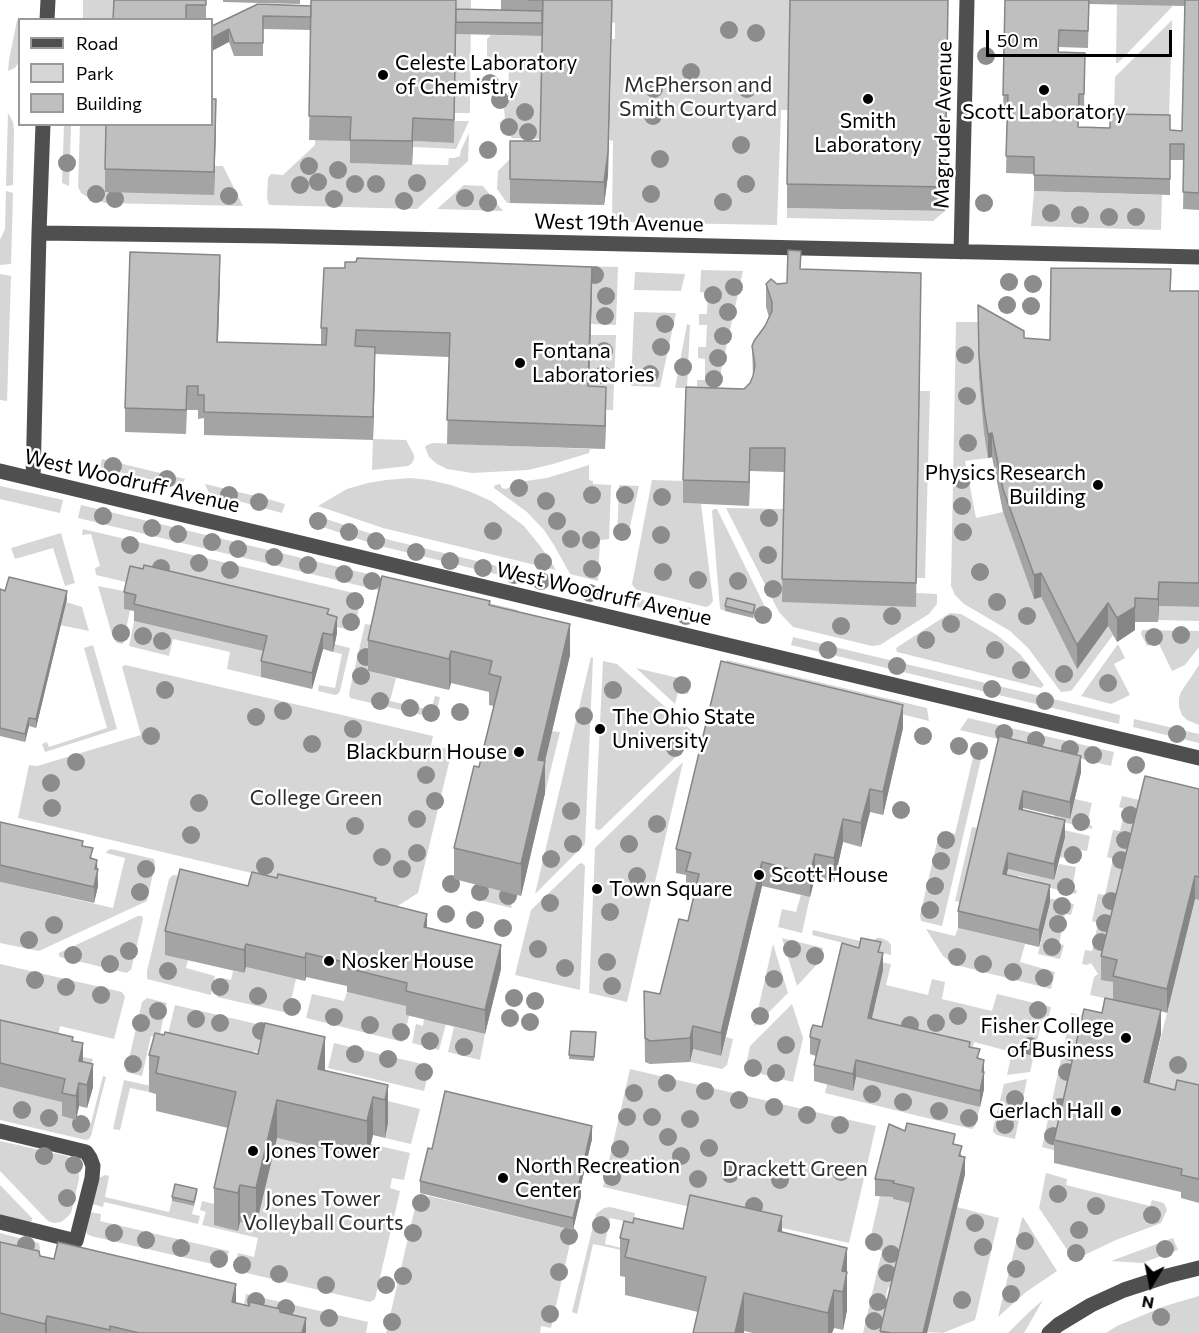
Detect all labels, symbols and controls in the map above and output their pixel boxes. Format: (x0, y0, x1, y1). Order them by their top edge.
legend (18, 18, 213, 126)
scale bar (989, 18, 1175, 56)
text: 50 m (997, 29, 1038, 51)
text: Road (76, 32, 118, 54)
street label: Magruder Avenue (929, 41, 957, 209)
place label: Celeste Laboratory of Chemistry (395, 50, 577, 100)
text: Park (76, 62, 114, 84)
marker: Celeste Laboratory of Chemistry (376, 68, 390, 82)
park label: McPherson and Smith Courtyard (619, 72, 777, 122)
marker: Scott Laboratory (1037, 83, 1051, 97)
text: Building (76, 92, 142, 114)
marker: Smith Laboratory (861, 92, 875, 106)
place label: Scott Laboratory (962, 99, 1126, 125)
place label: Smith Laboratory (814, 108, 922, 158)
street label: West 19th Avenue (534, 209, 704, 237)
place label: Fontana Laboratories (532, 338, 655, 388)
marker: Fontana Laboratories (513, 356, 527, 370)
street label: West Woodruff Avenue (22, 444, 242, 518)
place label: Physics Research Building (925, 460, 1086, 510)
marker: Physics Research Building (1091, 478, 1105, 492)
street label: West Woodruff Avenue (494, 557, 714, 631)
place label: The Ohio State University (612, 704, 755, 754)
marker: The Ohio State University (593, 722, 607, 736)
place label: Blackburn House (346, 739, 507, 765)
marker: Blackburn House (512, 745, 526, 759)
park label: College Green (250, 785, 382, 811)
place label: Scott House (771, 862, 888, 888)
marker: Scott House (752, 868, 766, 882)
place label: Town Square (609, 876, 732, 902)
marker: Town Square (590, 882, 604, 896)
place label: Nosker House (341, 948, 474, 974)
marker: Nosker House (322, 954, 336, 968)
place label: Fisher College of Business (981, 1013, 1114, 1063)
marker: Fisher College of Business (1119, 1031, 1133, 1045)
place label: Gerlach Hall (989, 1098, 1104, 1124)
marker: Gerlach Hall (1109, 1104, 1123, 1118)
place label: Jones Tower (265, 1138, 380, 1164)
marker: Jones Tower (246, 1144, 260, 1158)
place label: North Recreation Center (515, 1153, 680, 1203)
park label: Drackett Green (722, 1156, 868, 1182)
marker: North Recreation Center (496, 1171, 510, 1185)
park label: Jones Tower Volleyball Courts (242, 1186, 404, 1236)
north arrow (1121, 1255, 1181, 1315)
text: N (1140, 1293, 1155, 1314)

